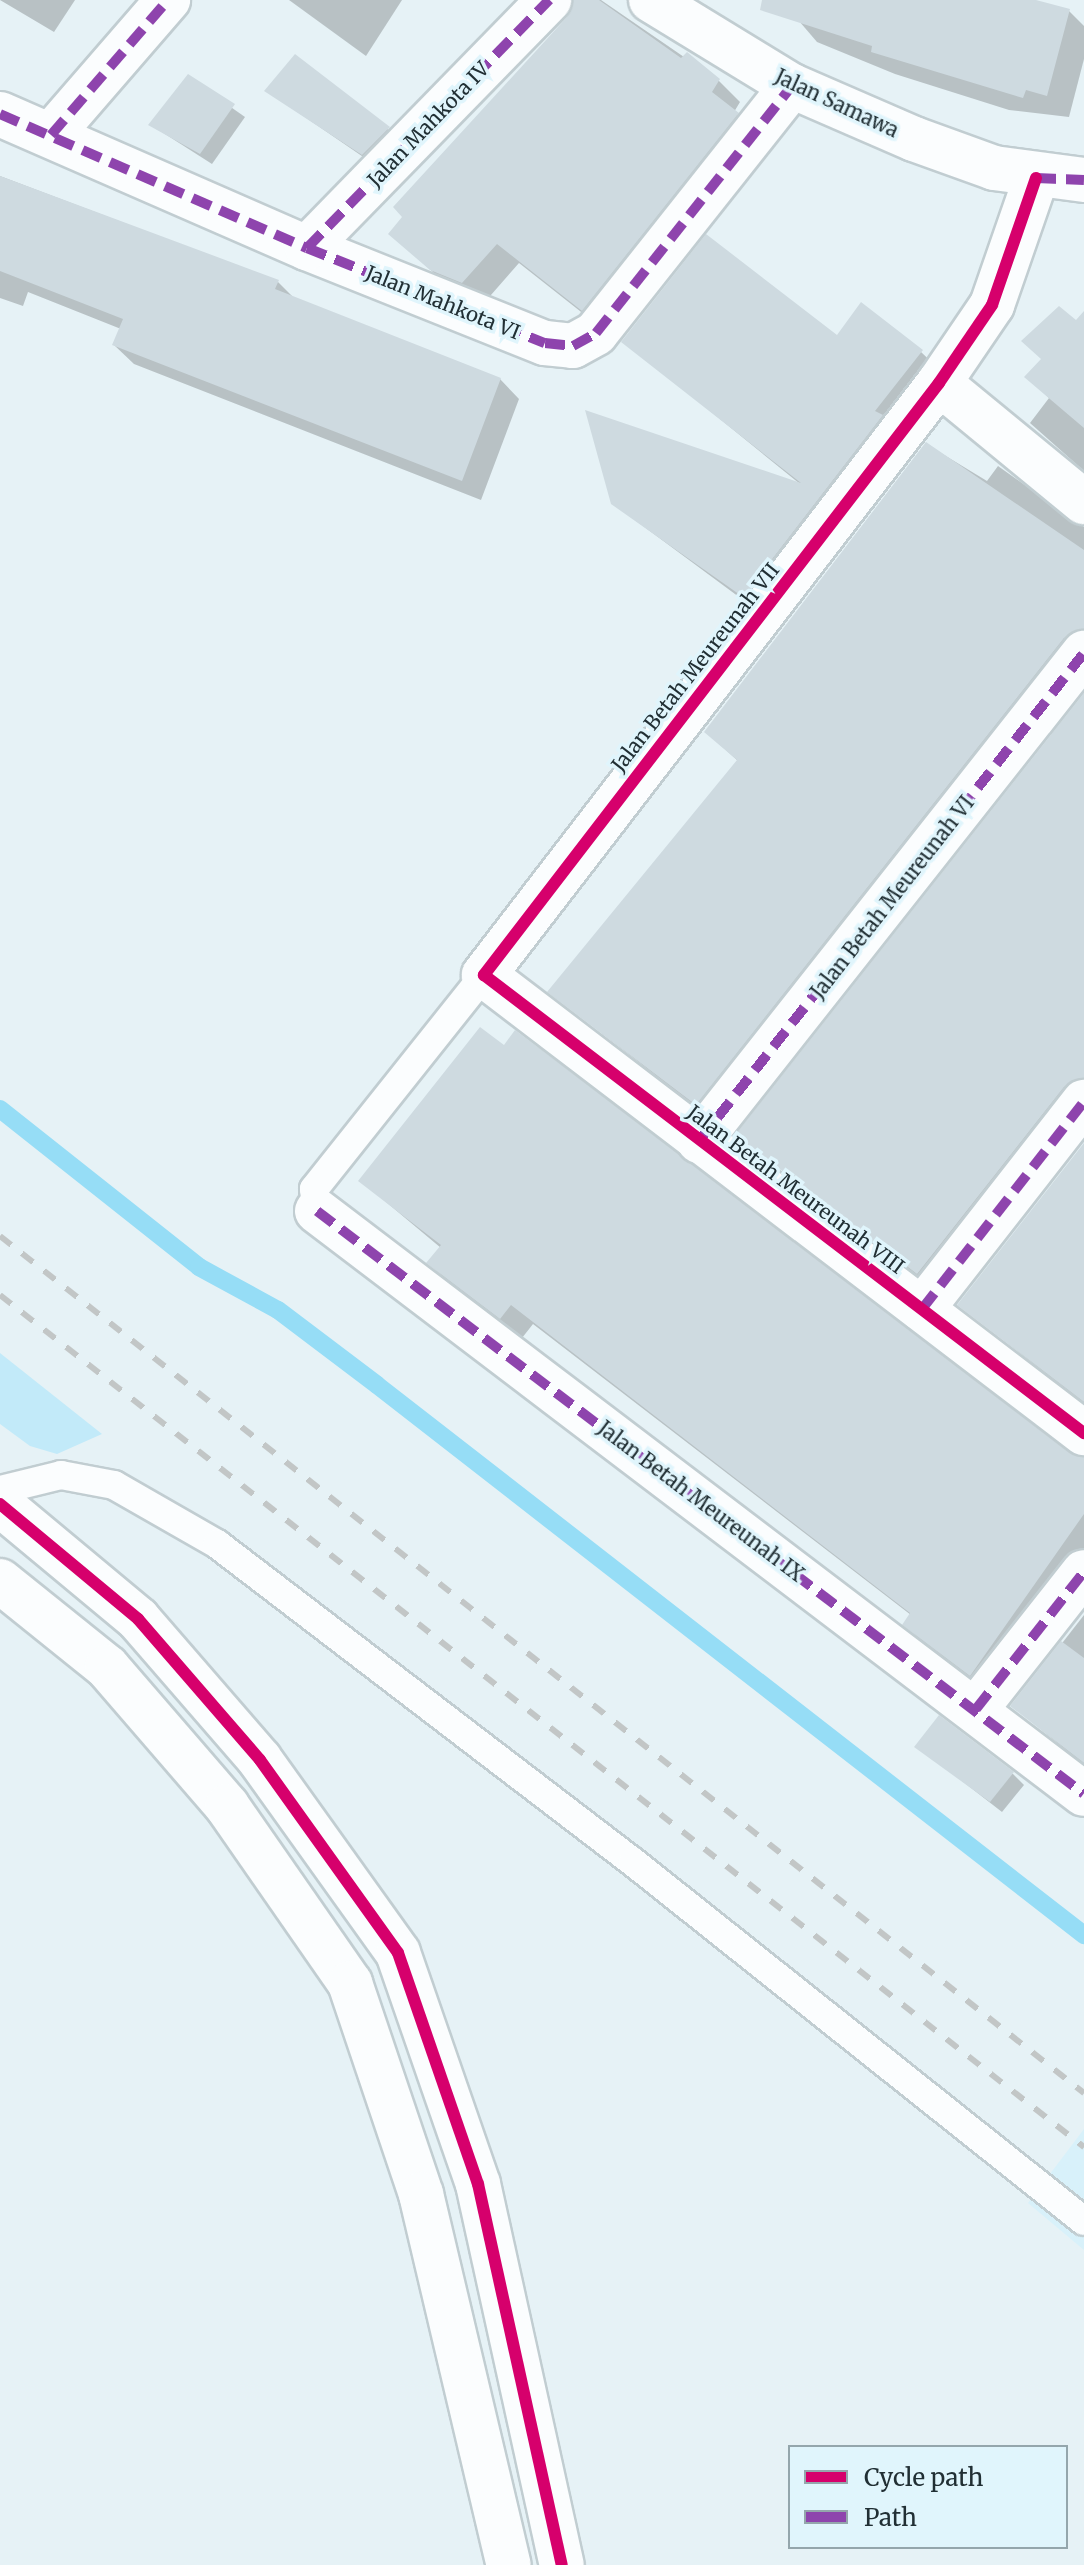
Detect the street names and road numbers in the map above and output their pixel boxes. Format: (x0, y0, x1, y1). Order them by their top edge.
street label: Jalan Mahkota IV (362, 56, 494, 192)
street label: Jalan Samawa (771, 64, 903, 142)
street label: Jalan Mahkota VI (362, 260, 524, 344)
street label: Jalan Betah Meureunah VII (606, 558, 784, 776)
street label: Jalan Betah Meureunah VI (805, 791, 979, 1003)
street label: Jalan Betah Meureunah VIII (683, 1100, 909, 1278)
street label: Jalan Betah Meureunah IX (593, 1416, 809, 1586)

